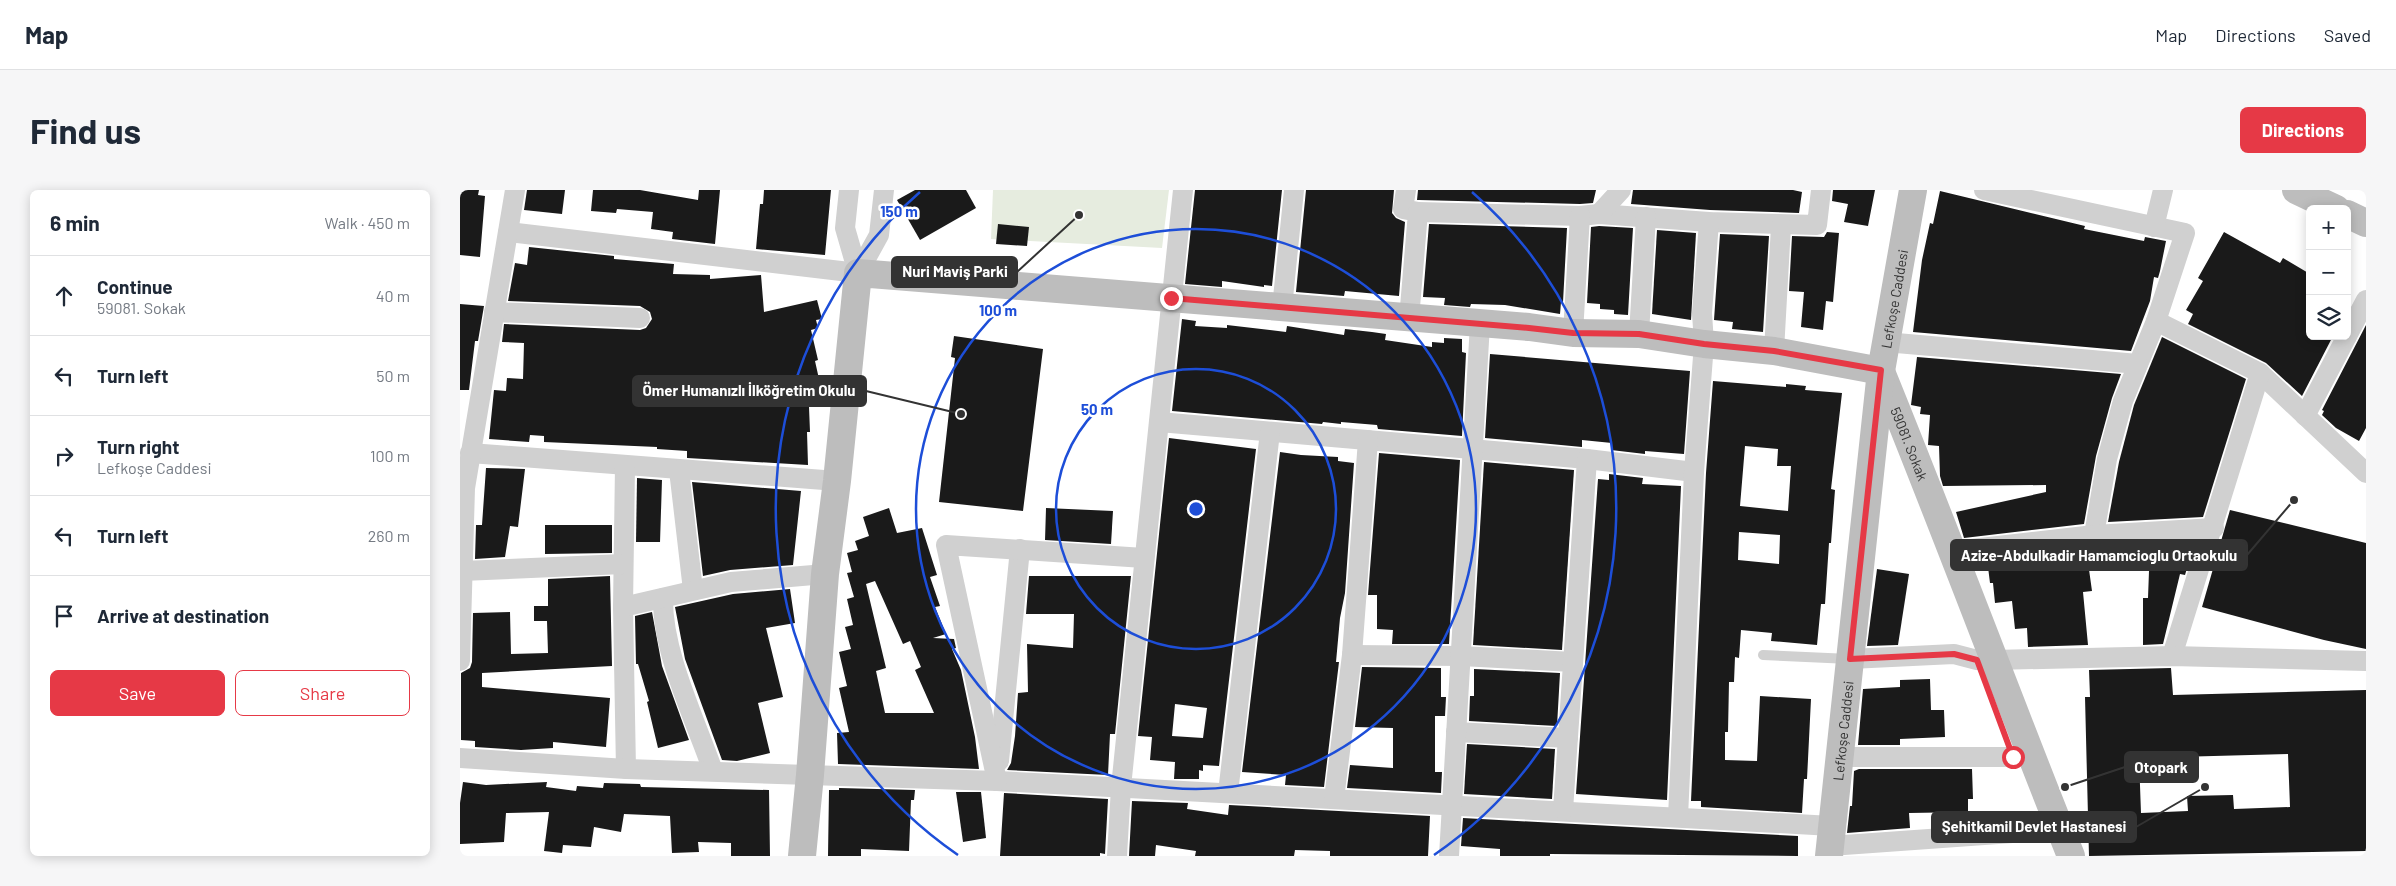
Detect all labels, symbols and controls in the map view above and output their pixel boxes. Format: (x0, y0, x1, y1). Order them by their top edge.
text: Map (25, 20, 68, 49)
text: Map (2155, 24, 2187, 46)
text: Directions (2215, 24, 2296, 46)
text: Saved (2324, 24, 2371, 46)
button: Directions (2240, 107, 2366, 153)
text: Find us (30, 109, 141, 151)
text: 150 m (880, 202, 918, 220)
map controls (2306, 205, 2351, 340)
button: + (2306, 205, 2351, 250)
text: 6 min (50, 210, 100, 235)
text: Walk · 450 m (325, 213, 410, 232)
street label: Lefkoşe Caddesi (1877, 248, 1911, 350)
button: − (2306, 250, 2351, 295)
callout: Nuri Maviş Parki (892, 257, 1017, 287)
text: Nuri Maviş Parki (902, 262, 1008, 280)
text: Continue (97, 275, 173, 298)
icon: ahead (50, 282, 78, 310)
text: 40 m (376, 286, 410, 305)
route end (1160, 287, 1183, 310)
button: layers (2306, 295, 2351, 340)
text: 59081. Sokak (97, 298, 186, 317)
text: 100 m (979, 301, 1017, 319)
icon: left (50, 362, 78, 390)
text: Turn left (97, 364, 168, 387)
text: 50 m (376, 366, 410, 385)
callout: Ömer Humanızlı İlköğretim Okulu (633, 376, 866, 406)
text: Ömer Humanızlı İlköğretim Okulu (642, 381, 856, 399)
text: 50 m (1081, 400, 1113, 418)
street label: 59081. Sokak (1888, 404, 1932, 483)
text: Turn right (97, 435, 179, 458)
icon: right (50, 442, 78, 470)
text: 100 m (370, 446, 410, 465)
text: Lefkoşe Caddesi (97, 458, 212, 477)
centre of rings (1187, 500, 1205, 518)
icon: left (50, 522, 78, 550)
text: Turn left (97, 524, 168, 547)
text: 260 m (368, 526, 410, 545)
callout: Azize-Abdulkadir Hamamcioglu Ortaokulu (1951, 540, 2247, 570)
text: Azize-Abdulkadir Hamamcioglu Ortaokulu (1961, 546, 2237, 564)
icon: arrive (50, 602, 78, 630)
text: Arrive at destination (97, 604, 269, 627)
button: Save (50, 670, 225, 716)
button: Share (235, 670, 410, 716)
street label: Lefkoşe Caddesi (1829, 680, 1856, 781)
route start (2002, 746, 2025, 769)
callout: Otopark (2125, 752, 2198, 782)
text: Otopark (2134, 758, 2188, 776)
callout: Şehitkamil Devlet Hastanesi (1932, 812, 2136, 842)
text: Şehitkamil Devlet Hastanesi (1942, 817, 2127, 835)

